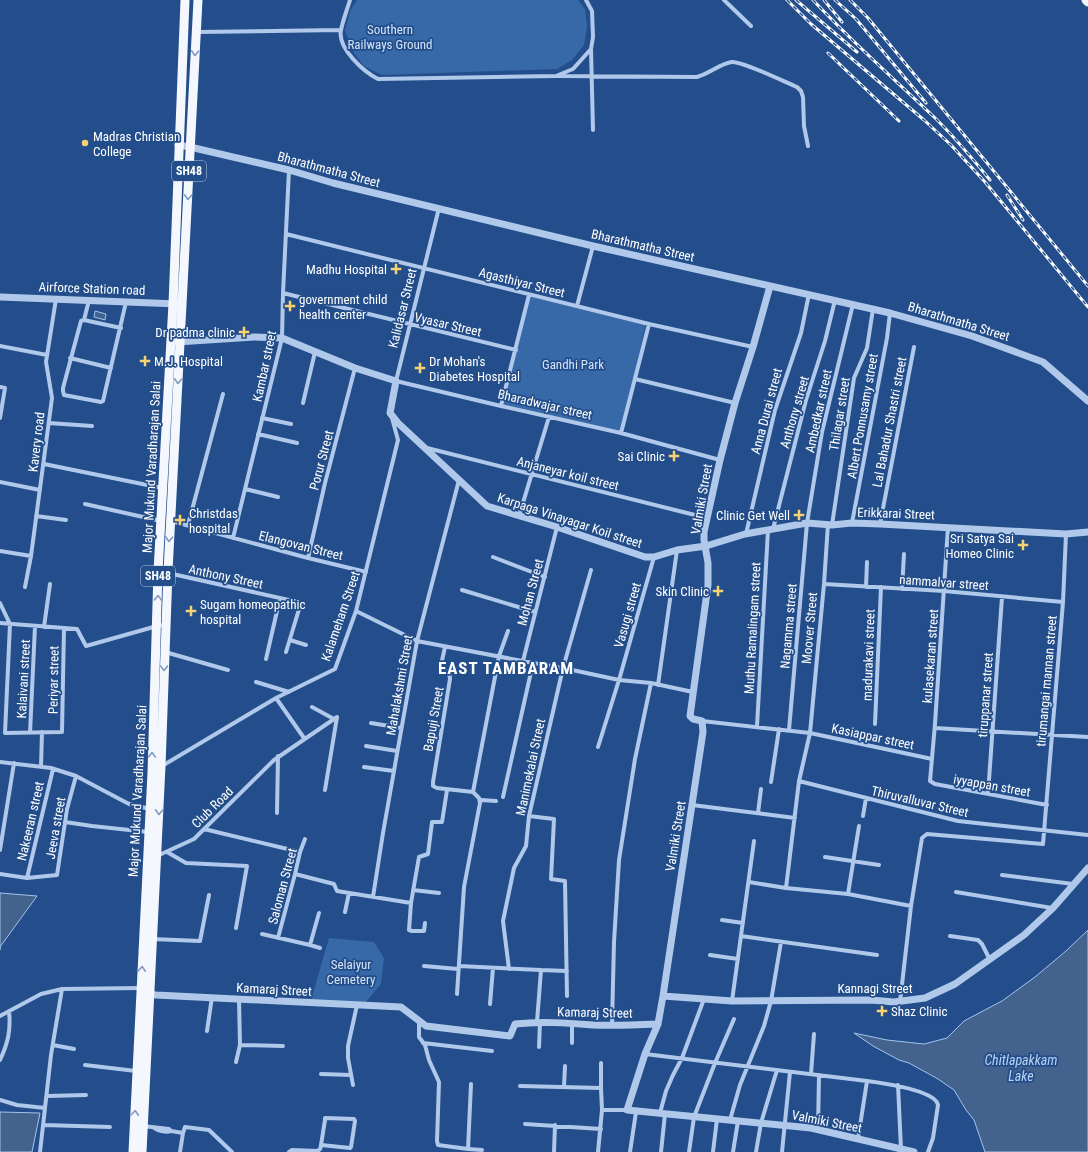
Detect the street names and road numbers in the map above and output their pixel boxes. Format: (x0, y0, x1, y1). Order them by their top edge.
street label: Bharathmatha Street (276, 149, 382, 190)
road number: SH48 (172, 161, 206, 181)
street label: Bharathmatha Street (590, 226, 696, 265)
street label: Agasthiyar Street (477, 265, 567, 300)
street label: Kalidasar Street (385, 267, 420, 349)
street label: Airforce Station road (38, 279, 146, 298)
street label: Bharathmatha Street (906, 299, 1012, 344)
street label: Vyasar Street (413, 309, 483, 340)
street label: Kambar street (250, 329, 279, 403)
street label: Albert Ponnusamy street (844, 352, 881, 480)
street label: Lal Bahadur Shastri street (869, 355, 910, 489)
street label: Anna Durai street (748, 366, 785, 456)
street label: Ambedkar street (802, 368, 835, 454)
street label: Anthony street (777, 374, 812, 450)
street label: Thilagar street (826, 376, 853, 452)
street label: Major Mukund Varadharajan Salai (140, 381, 163, 553)
street label: Bharadwajar street (496, 386, 594, 423)
street label: Kavery road (25, 411, 48, 473)
street label: Porur Street (306, 428, 337, 492)
street label: Anjaneyar koil street (515, 454, 621, 493)
street label: Valmiki Street (688, 463, 715, 535)
street label: Karpaga Vinayagar Koil street (496, 490, 644, 551)
street label: Erikkarai Street (857, 505, 935, 522)
street label: Elangovan Street (257, 528, 345, 563)
street label: Mohan Street (514, 557, 547, 627)
street label: Anthony Street (187, 561, 265, 592)
street label: Muthu Ramalingam street (742, 562, 763, 694)
road number: SH48 (141, 566, 175, 586)
street label: Kalameham Street (318, 569, 363, 663)
street label: nammalvar street (899, 572, 989, 593)
street label: Vasugi street (611, 581, 644, 650)
street label: Nagamma street (777, 583, 800, 669)
street label: Moover Street (799, 592, 820, 664)
street label: kulasekaran street (920, 608, 941, 704)
street label: madurakavi street (859, 609, 878, 701)
street label: tirumangai mannan street (1033, 615, 1060, 747)
street label: Mahalakshmi Street (383, 633, 416, 737)
street label: Kalaivani street (14, 639, 33, 719)
street label: Periyar street (45, 646, 62, 714)
street label: tiruppanar street (975, 652, 996, 738)
street label: Bapuji Street (420, 685, 447, 753)
street label: Major Mukund Varadharajan Salai (126, 705, 149, 877)
street label: Manimekalai Street (513, 717, 548, 817)
street label: Kasiappar street (830, 720, 916, 753)
street label: iyyappan street (952, 771, 1032, 800)
street label: Nakeeran street (14, 780, 47, 862)
street label: Thiruvalluvar Street (870, 783, 970, 820)
street label: Club Road (189, 784, 236, 831)
street label: Jeeva street (43, 796, 68, 860)
street label: Valmiki Street (663, 800, 688, 872)
street label: Saloman Street (265, 846, 300, 926)
street label: Kamaraj Street (236, 980, 312, 999)
street label: Kannagi Street (838, 981, 913, 996)
street label: Kamaraj Street (557, 1004, 633, 1021)
street label: Valmiki Street (790, 1107, 863, 1136)

